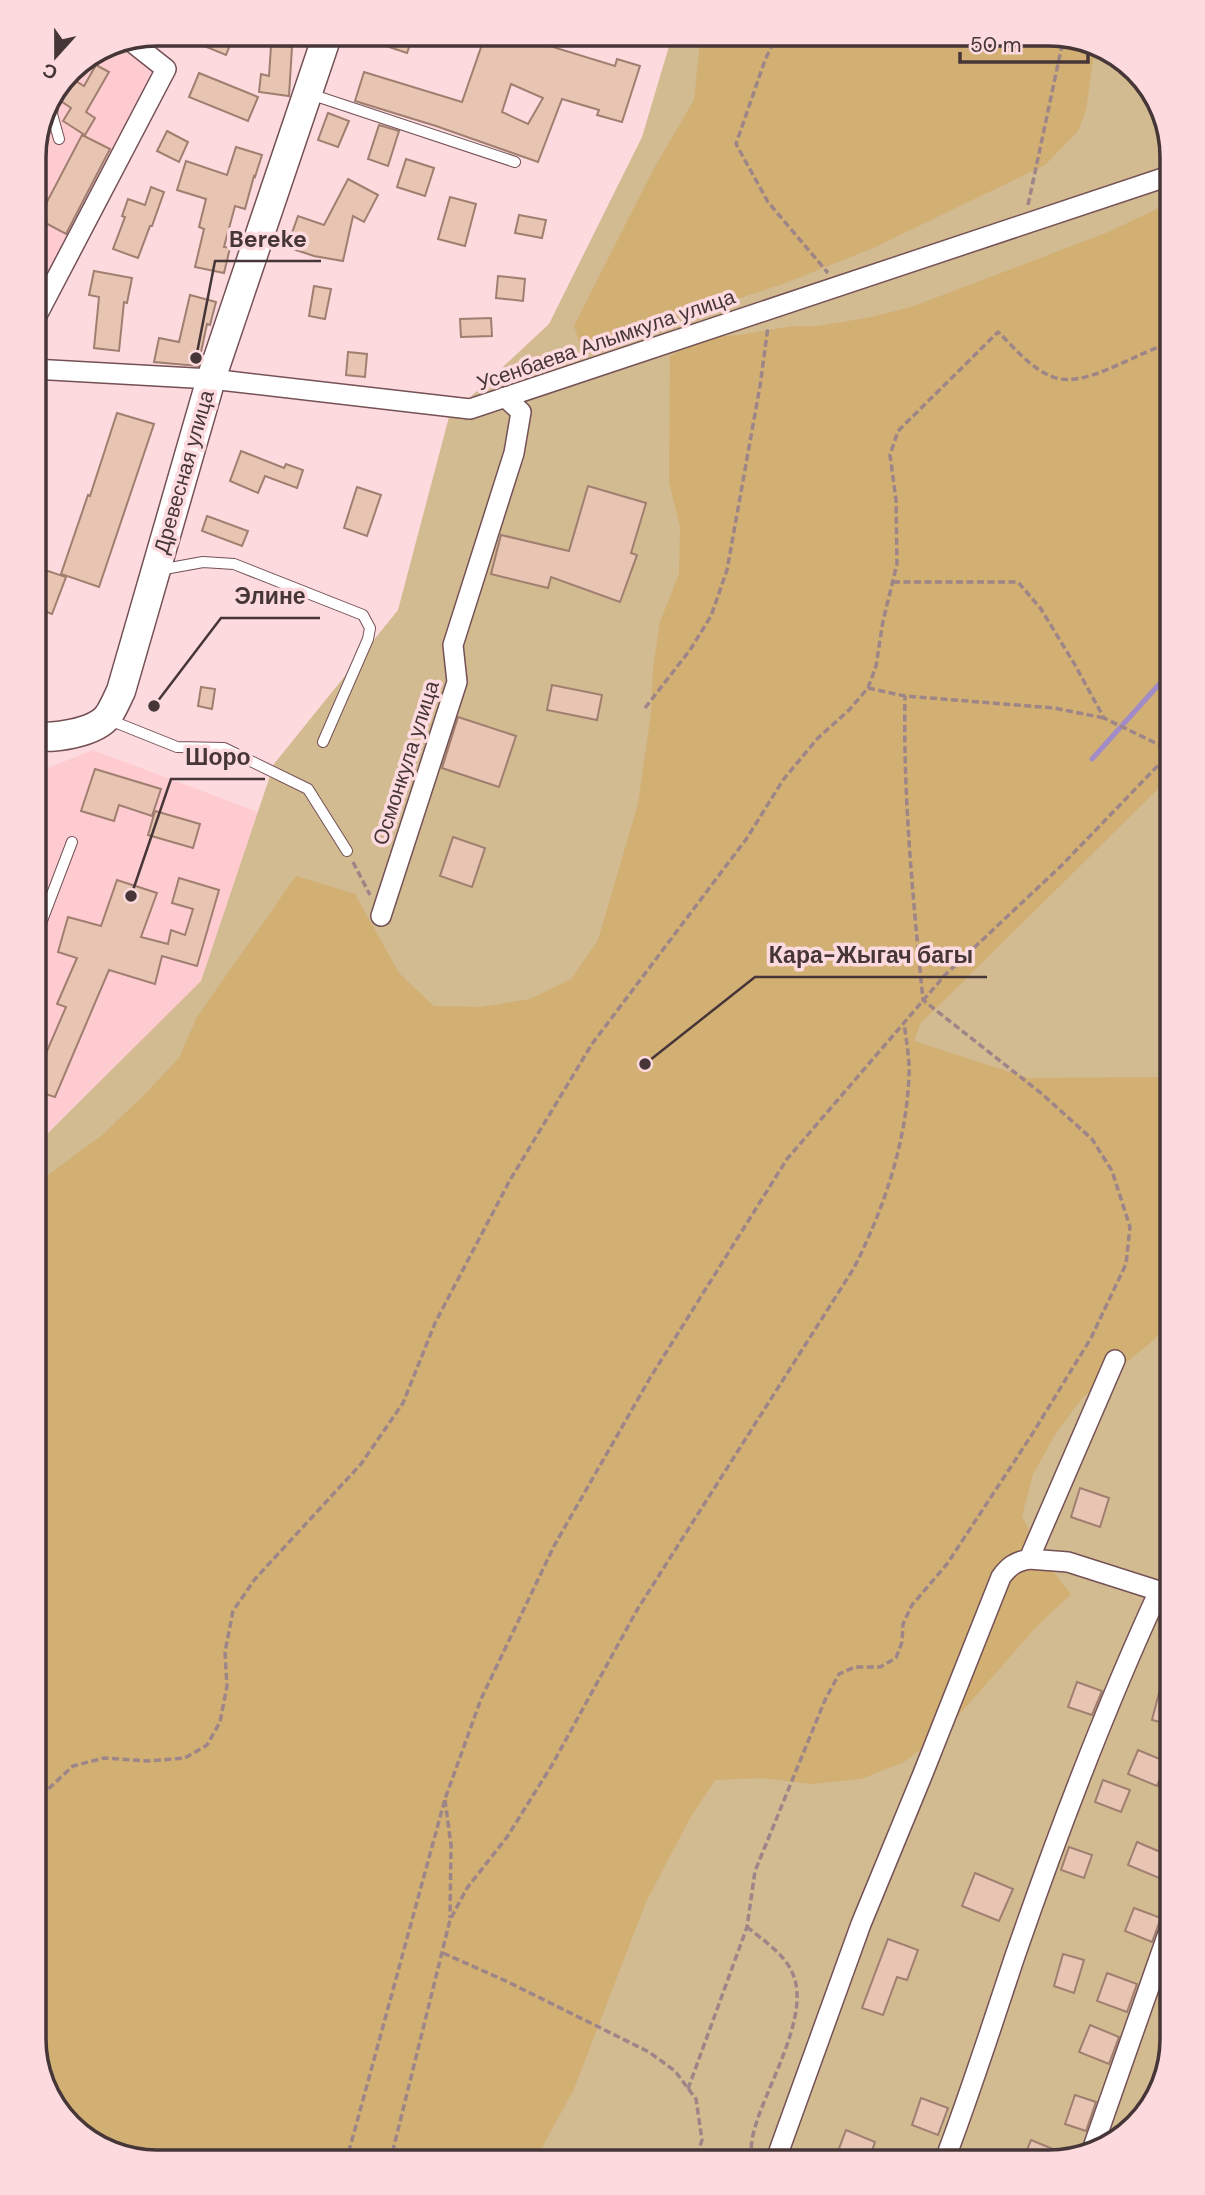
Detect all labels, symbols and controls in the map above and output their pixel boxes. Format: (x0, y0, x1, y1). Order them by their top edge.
north arrow (21, 21, 91, 91)
scale bar (960, 21, 1088, 65)
text: 50 m (970, 31, 1021, 59)
text: С (39, 57, 61, 86)
callout: Bereke (215, 217, 321, 261)
text: Bereke (229, 224, 307, 254)
street label: Усенбаева Алымкула улица (473, 282, 739, 397)
street label: Древесная улица (147, 387, 221, 557)
callout: Элине (221, 574, 320, 618)
text: Элине (234, 581, 306, 611)
street label: Осмонкула улица (366, 677, 446, 849)
callout: Шоро (171, 735, 265, 779)
text: Шоро (185, 742, 251, 772)
callout: Кара-Жыгач багы (755, 933, 987, 977)
text: Кара-Жыгач багы (769, 940, 973, 970)

